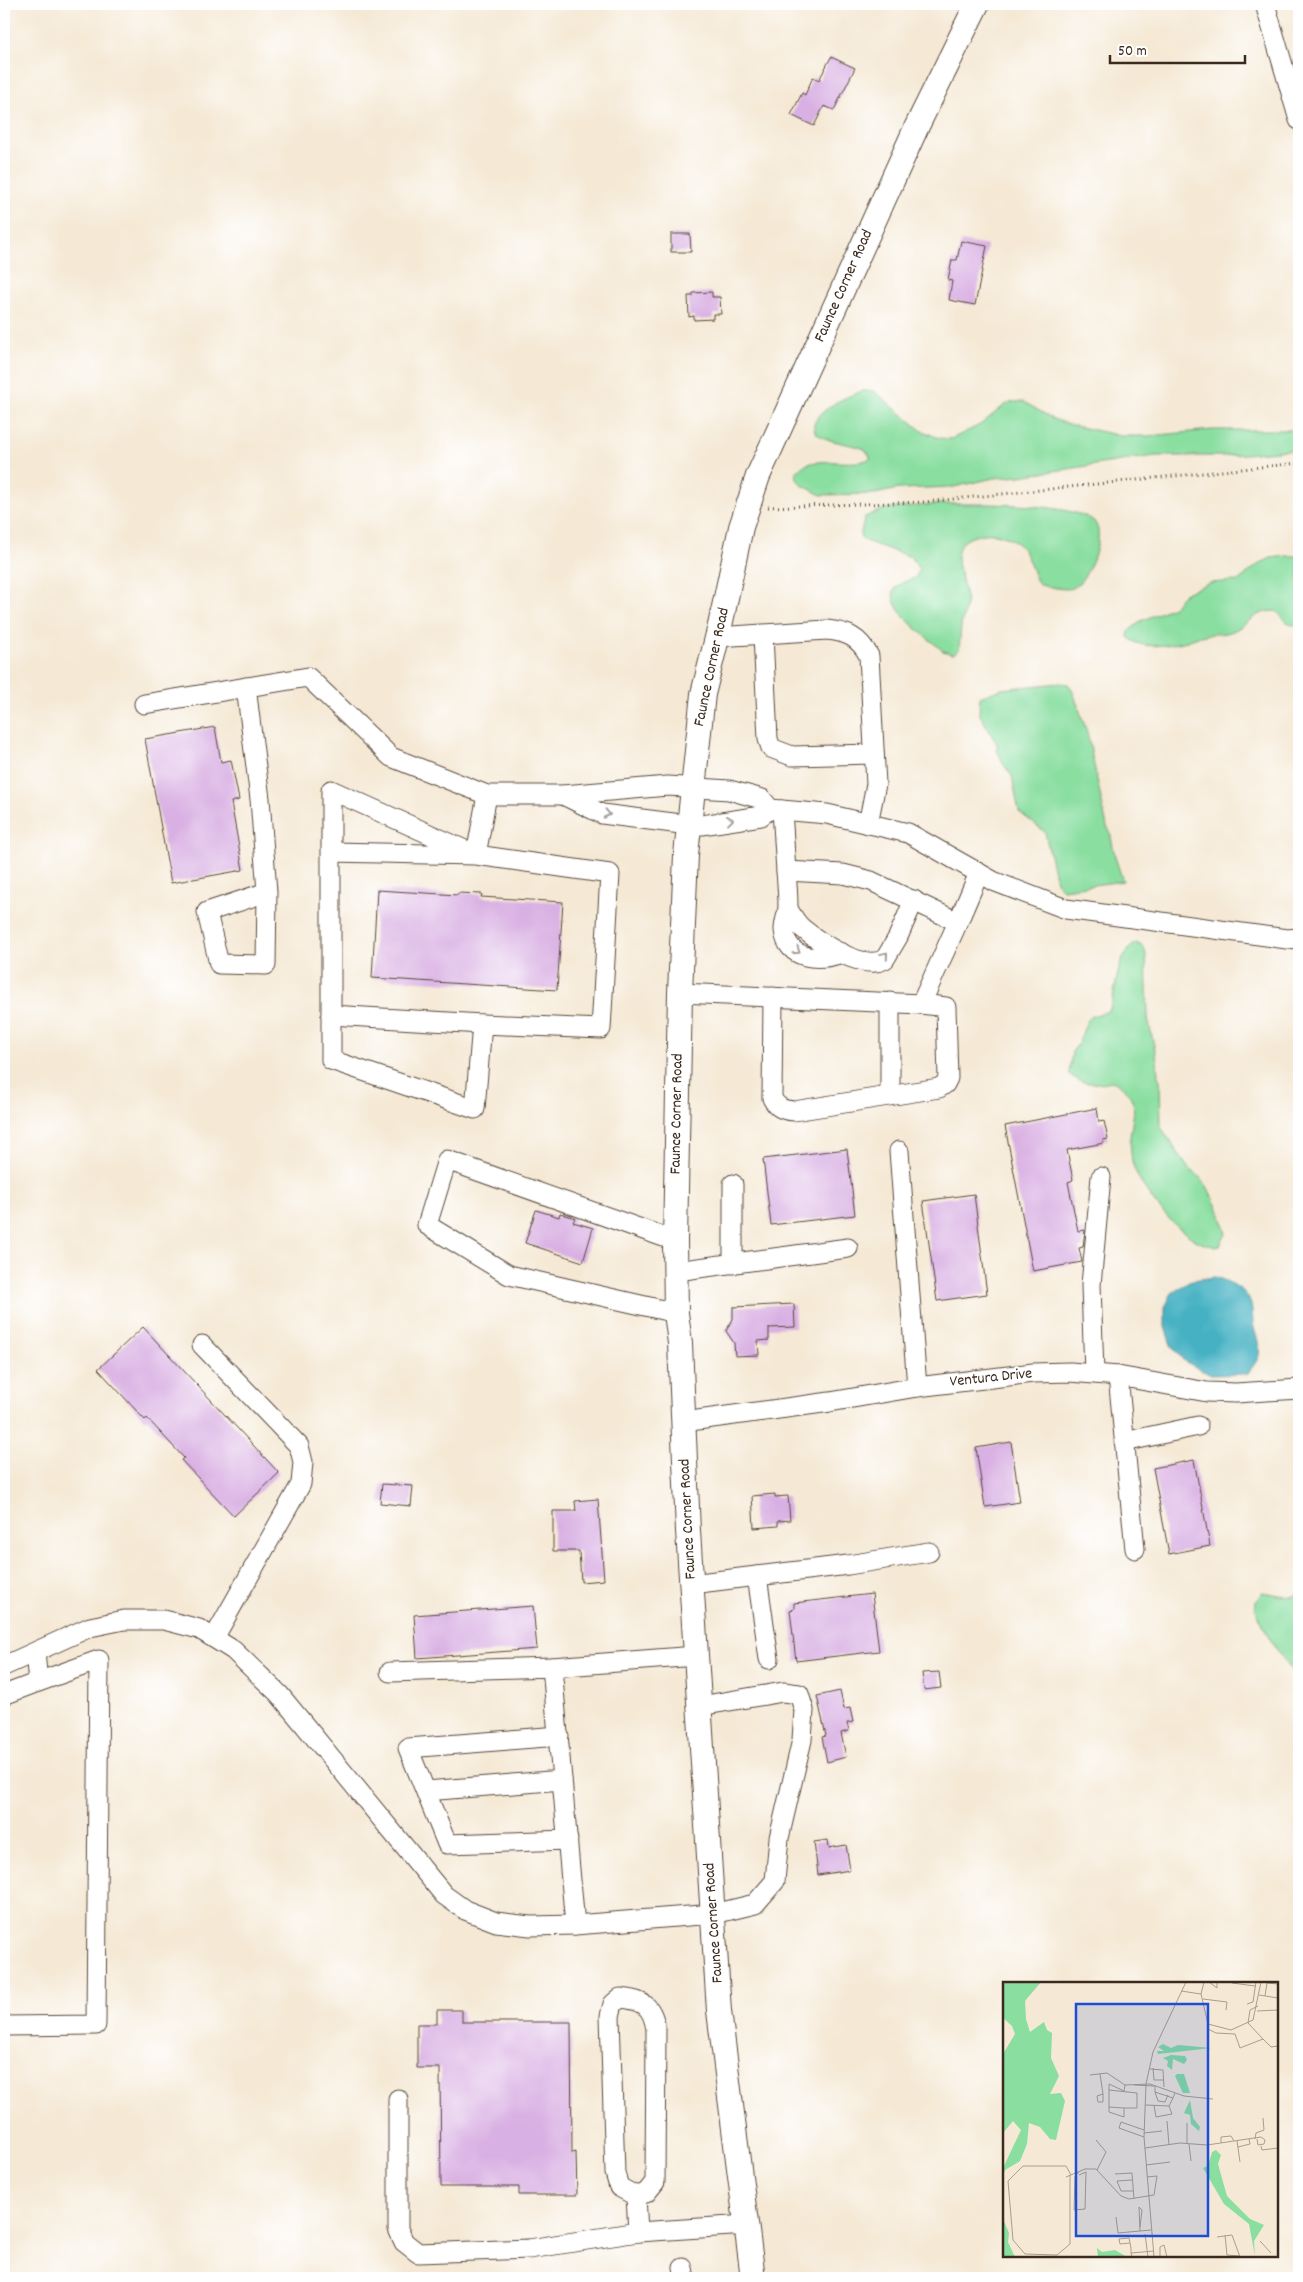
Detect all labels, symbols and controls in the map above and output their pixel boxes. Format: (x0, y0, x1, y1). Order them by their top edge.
scale bar (1110, 32, 1246, 64)
text: 50 m (1118, 41, 1147, 63)
street label: Faunce Corner Road (809, 226, 879, 346)
street label: Faunce Corner Road (688, 605, 736, 729)
one-way arrow (603, 808, 612, 819)
one-way arrow (727, 815, 735, 826)
one-way arrow (791, 945, 801, 954)
one-way arrow (880, 952, 889, 961)
street label: Faunce Corner Road (664, 1053, 690, 1175)
street label: Ventura Drive (949, 1362, 1033, 1394)
street label: Faunce Corner Road (673, 1458, 703, 1580)
street label: Faunce Corner Road (698, 1862, 730, 1984)
inset map (1003, 1982, 1278, 2257)

